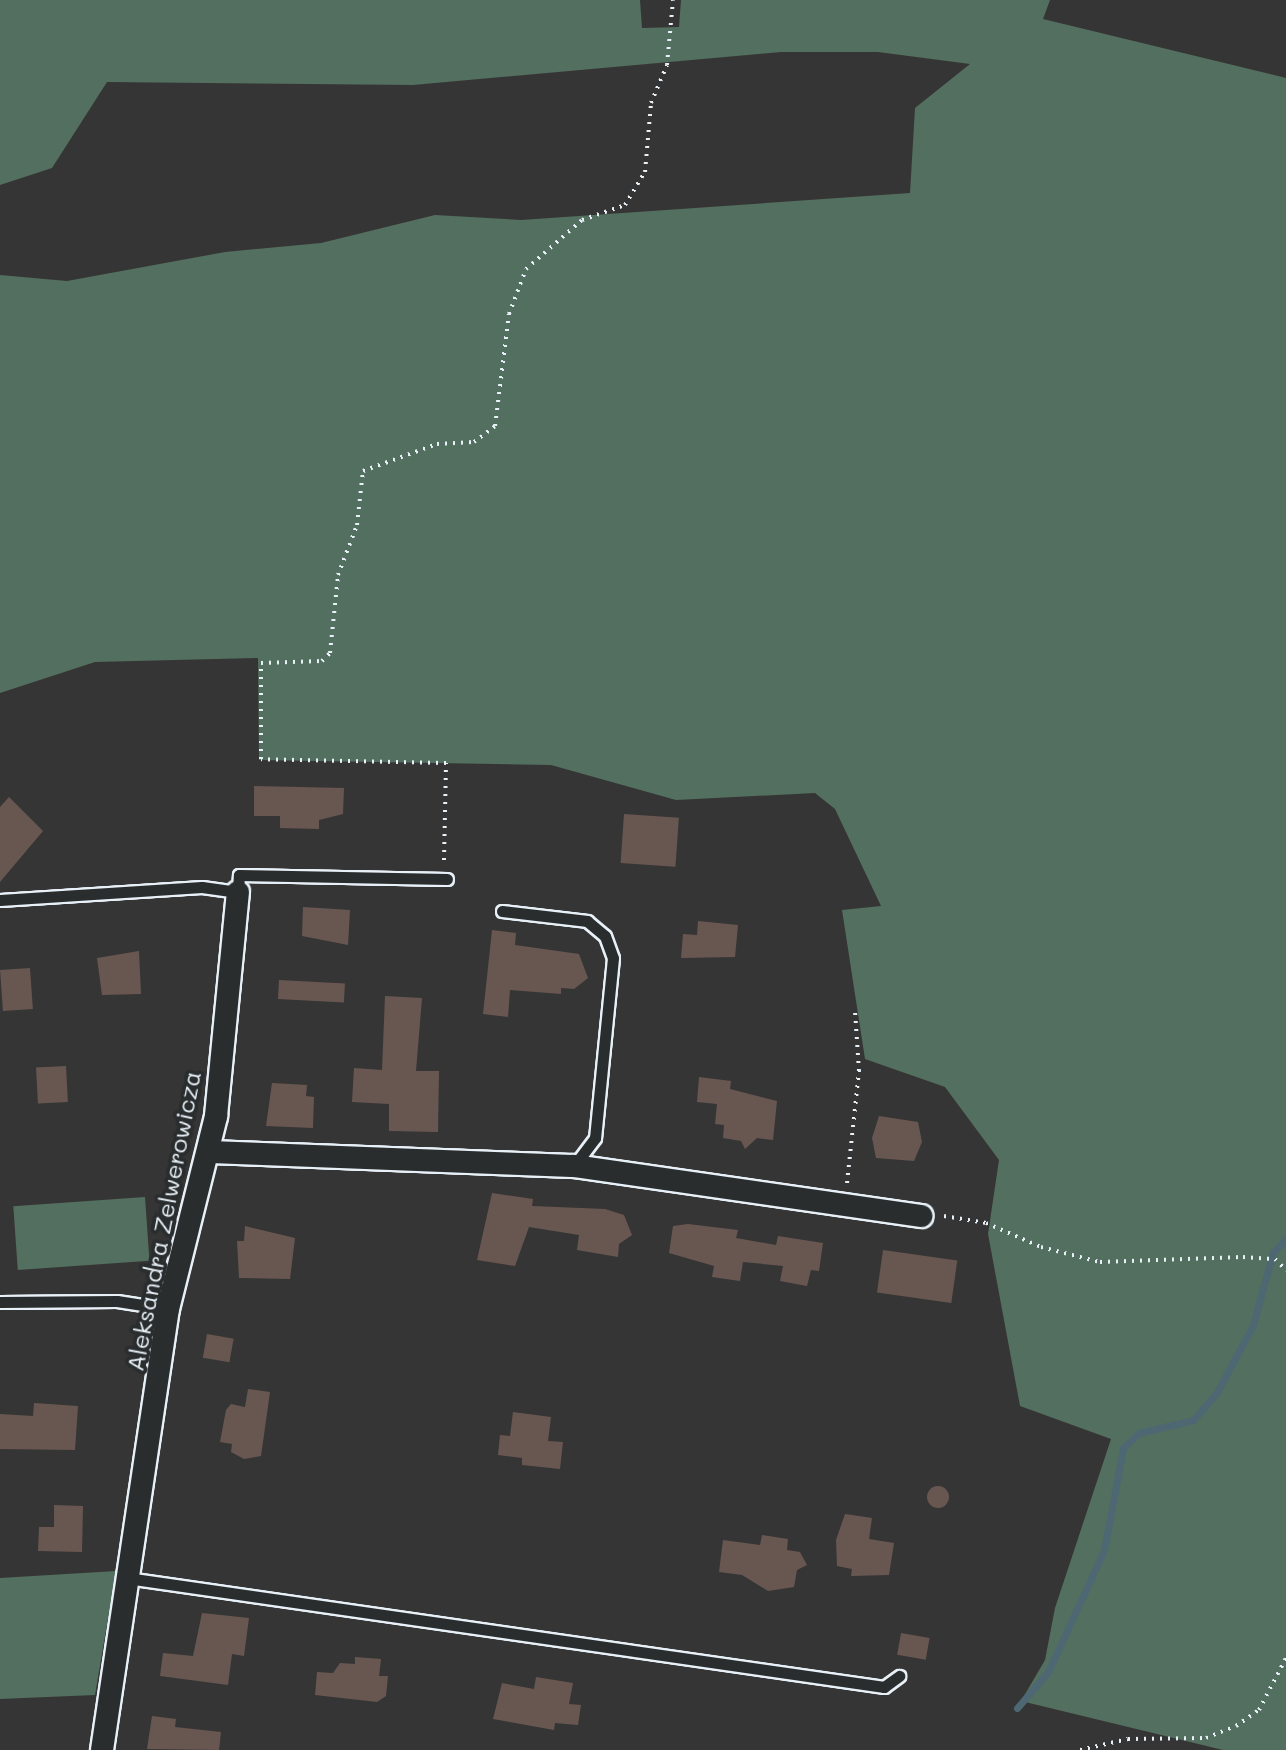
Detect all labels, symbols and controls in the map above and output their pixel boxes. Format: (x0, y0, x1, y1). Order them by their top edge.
street label: Aleksandra Zelwerowicza (120, 1068, 206, 1374)

